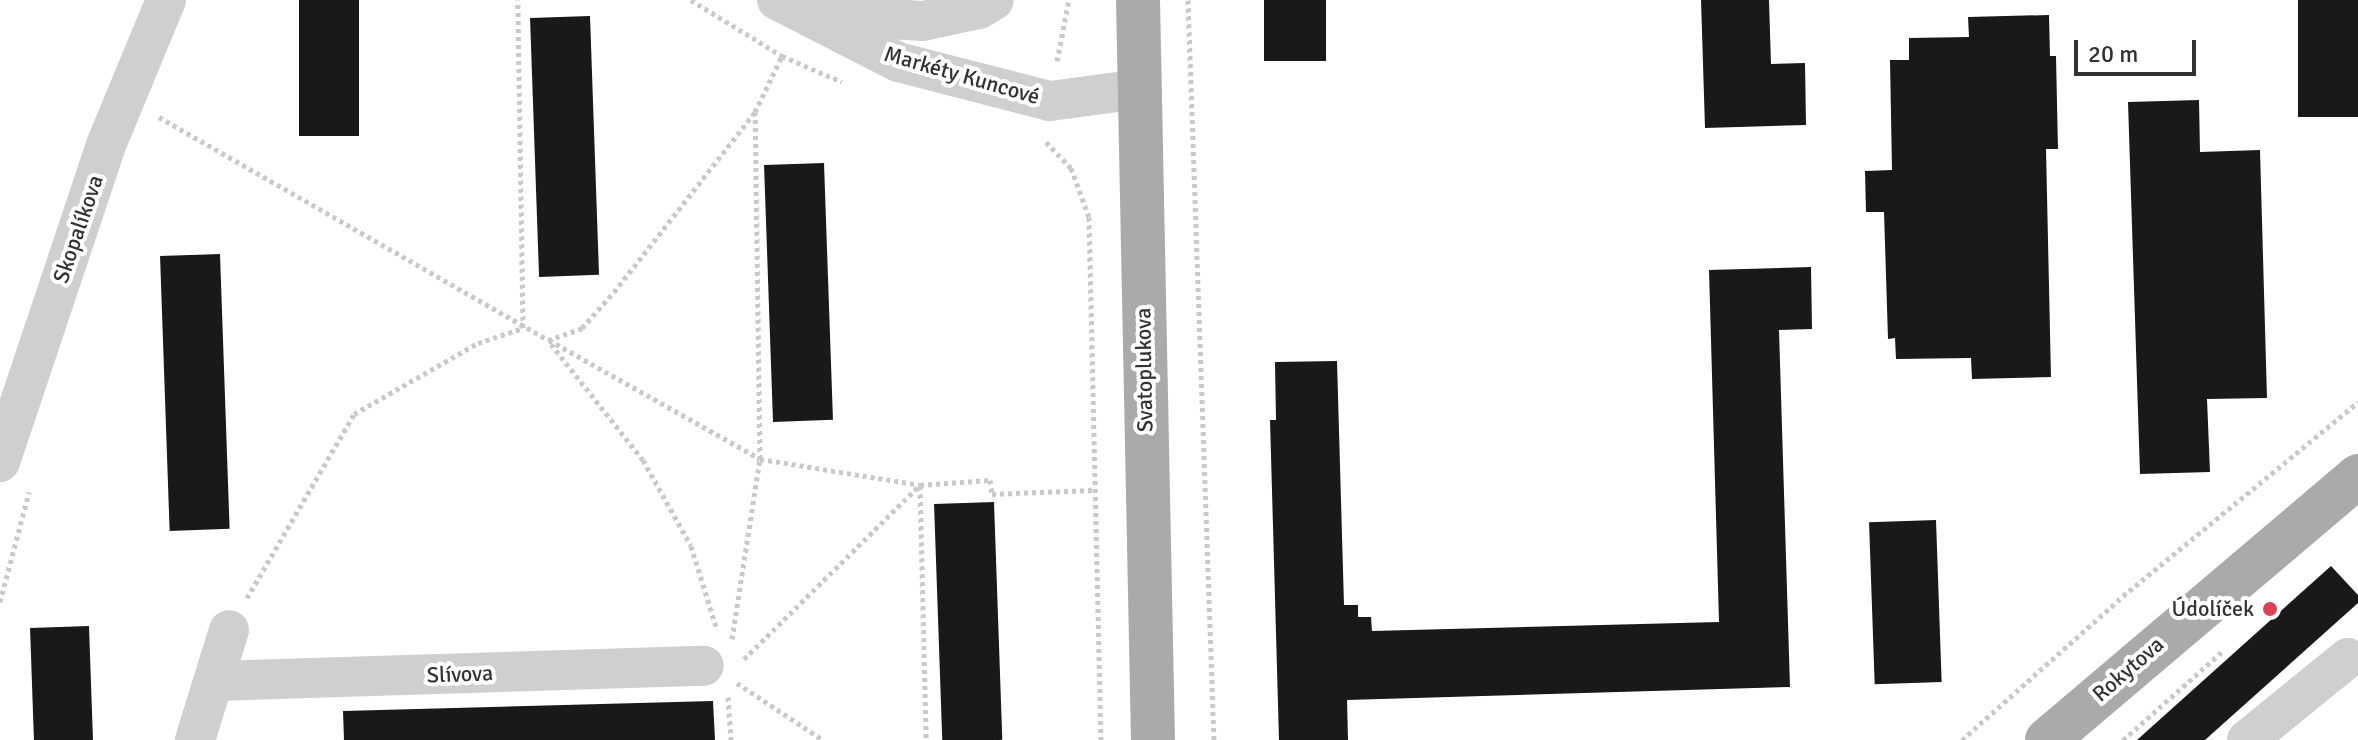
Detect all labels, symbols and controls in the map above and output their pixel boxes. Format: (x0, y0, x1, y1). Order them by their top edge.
scale bar (2078, 24, 2200, 74)
text: 20 m (2088, 39, 2138, 69)
street label: Markéty Kuncové (881, 40, 1043, 110)
street label: Skopalíkova (47, 172, 109, 286)
street label: Svatoplukova (1130, 308, 1158, 432)
place label: Údolíček (2172, 596, 2254, 622)
marker: Údolíček (2261, 600, 2279, 618)
street label: Rokytova (2087, 631, 2169, 707)
street label: Slívova (426, 660, 494, 688)

